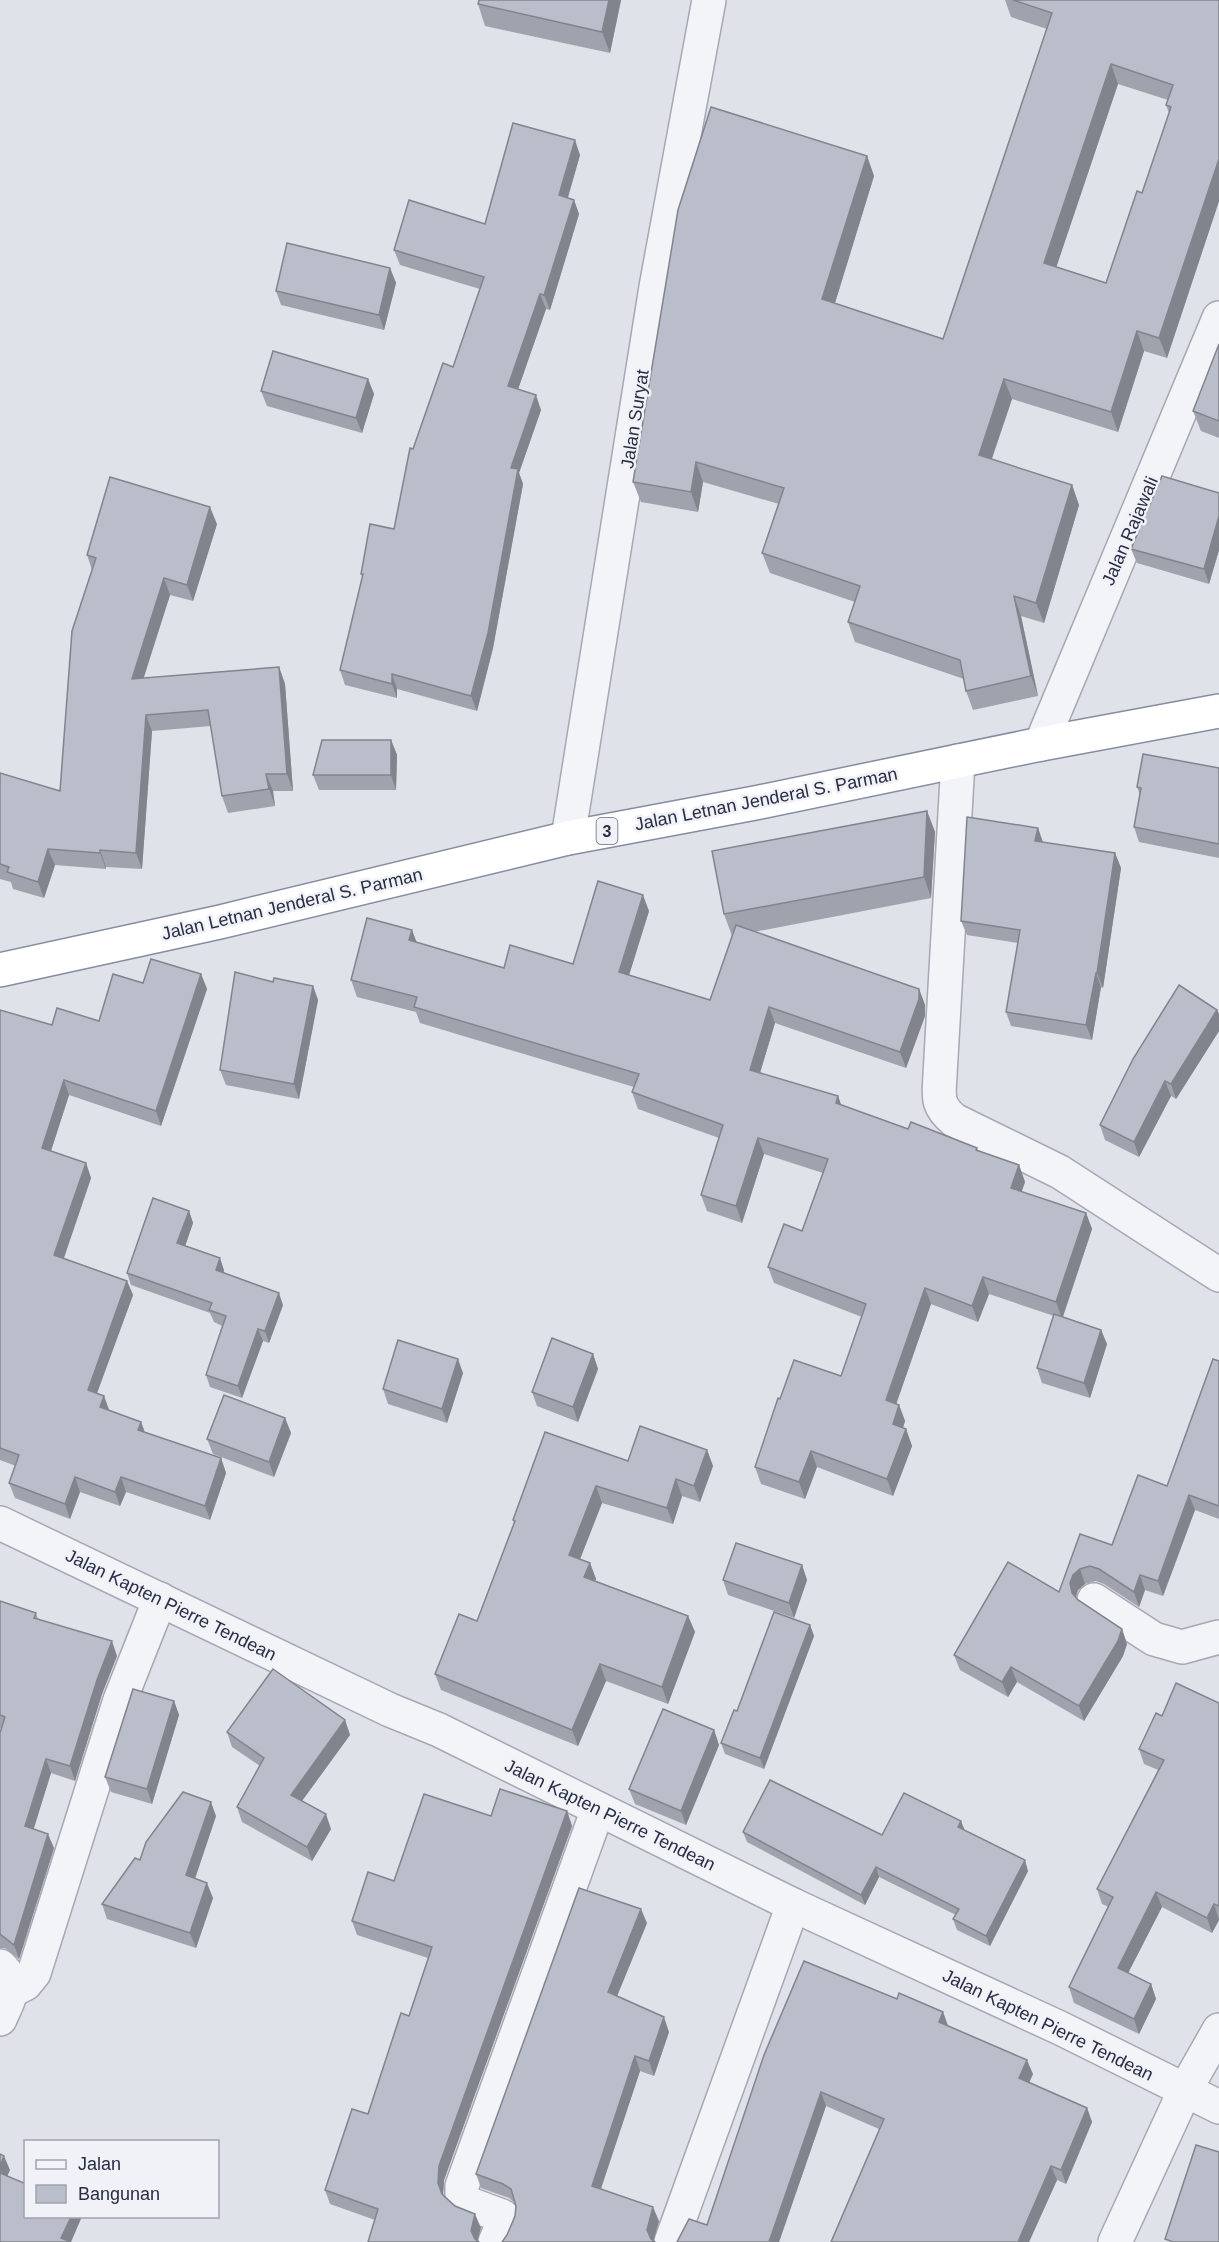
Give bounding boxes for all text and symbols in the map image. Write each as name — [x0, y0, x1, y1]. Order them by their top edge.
street label: Jalan Suryat — [617, 368, 653, 470]
street label: Jalan Rajawali — [1098, 474, 1162, 588]
street label: Jalan Letnan Jenderal S. Parman — [633, 764, 899, 834]
road number: 3 — [596, 818, 618, 844]
street label: Jalan Letnan Jenderal S. Parman — [160, 864, 424, 944]
street label: Jalan Kapten Pierre Tendean — [62, 1545, 280, 1665]
street label: Jalan Kapten Pierre Tendean — [501, 1755, 719, 1875]
street label: Jalan Kapten Pierre Tendean — [939, 1965, 1157, 2085]
legend — [24, 2140, 219, 2218]
text: Jalan — [78, 2154, 121, 2174]
text: Bangunan — [78, 2184, 160, 2204]

